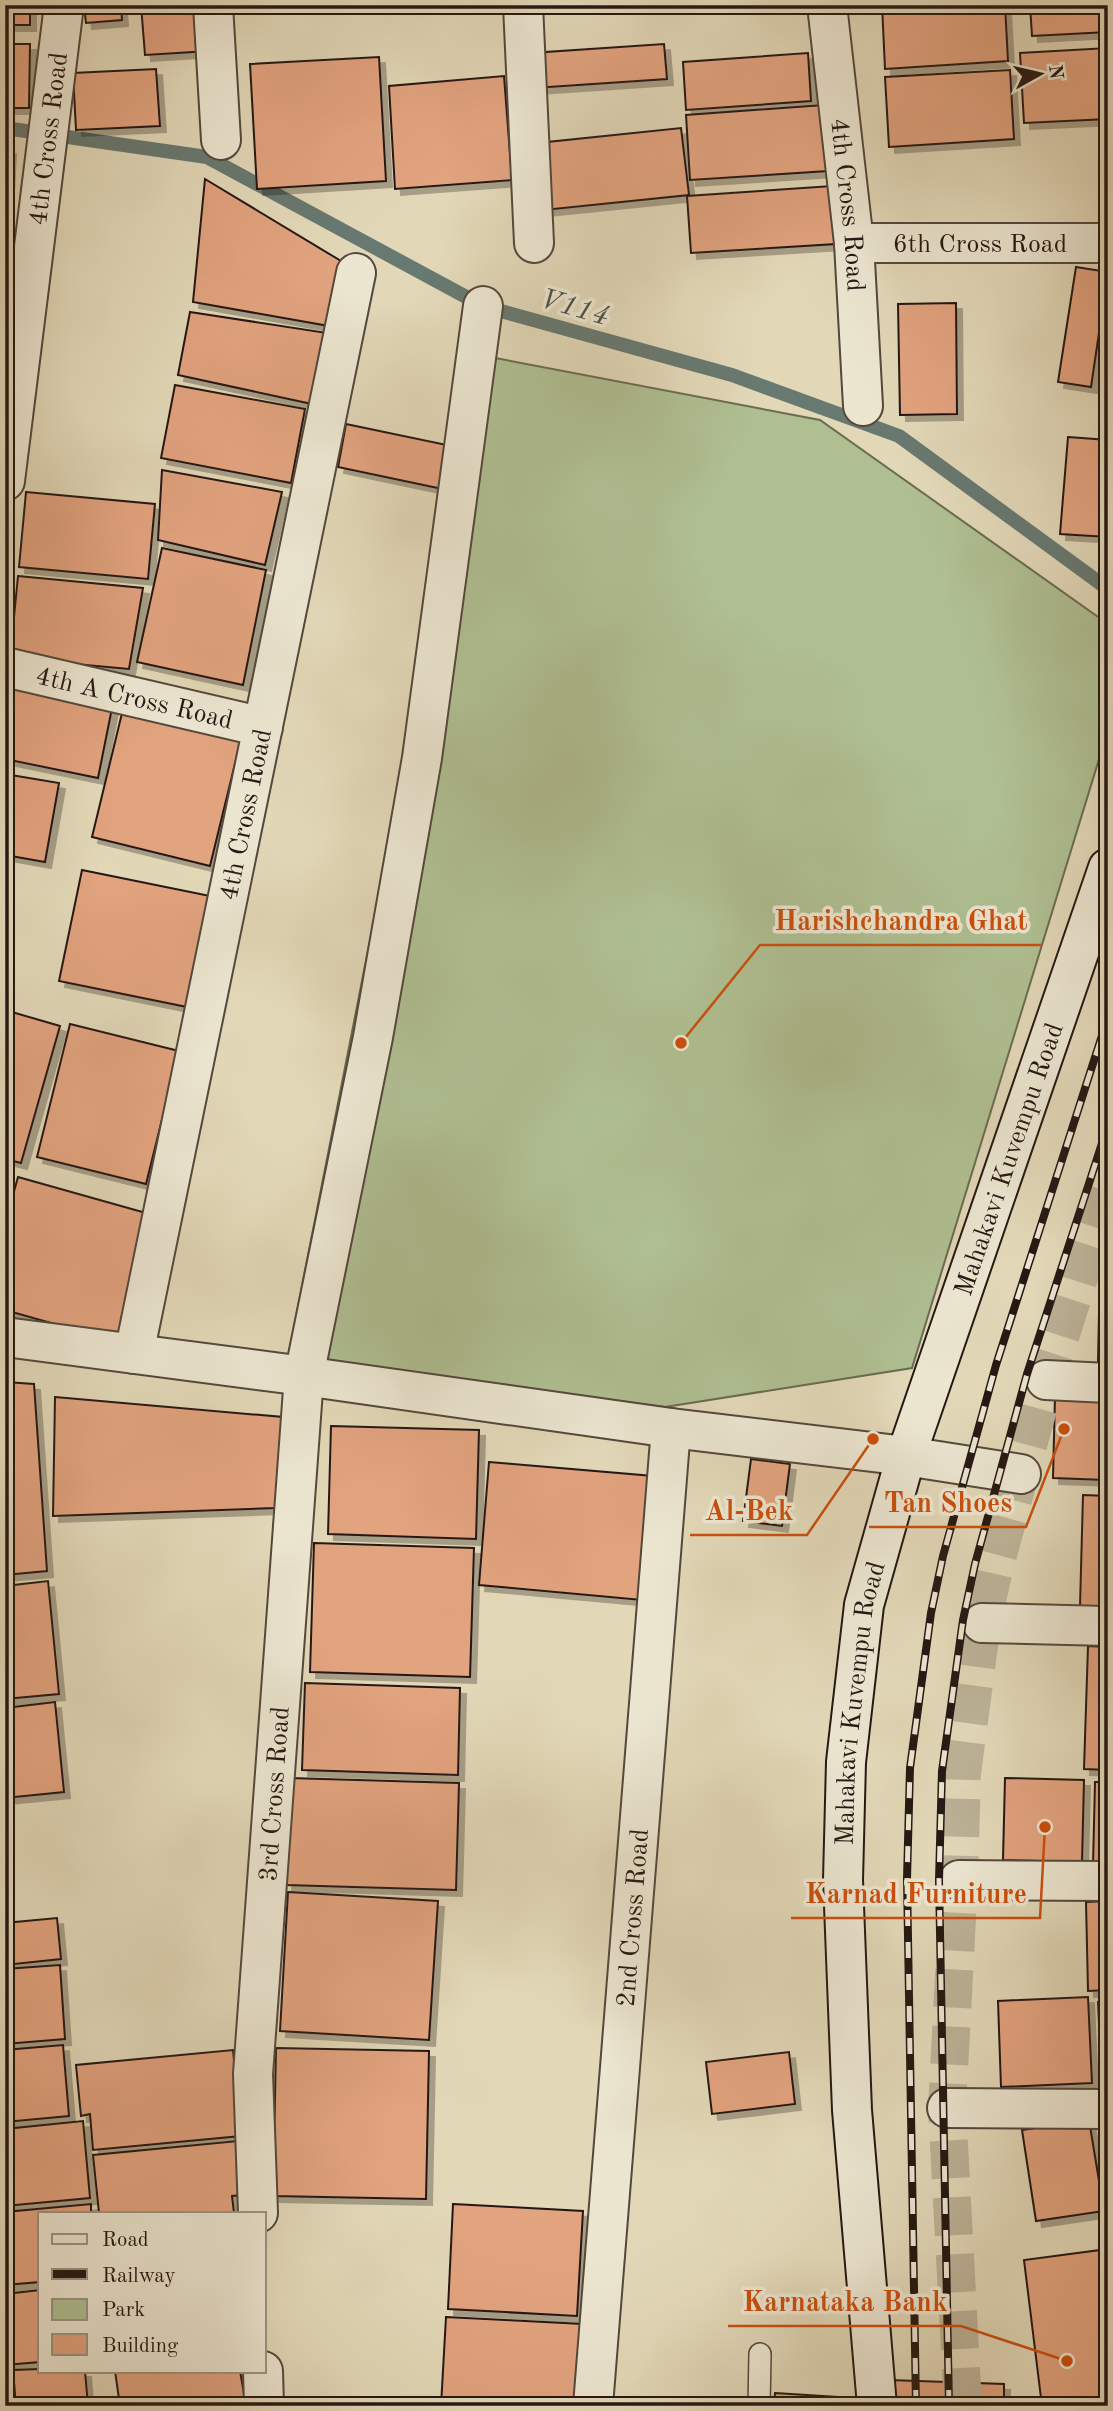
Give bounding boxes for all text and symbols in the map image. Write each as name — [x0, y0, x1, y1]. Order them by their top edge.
north arrow — [1004, 38, 1074, 108]
street label: 4th Cross Road — [26, 51, 73, 227]
text: N — [1044, 63, 1065, 81]
street label: 4th Cross Road — [825, 117, 868, 292]
street label: 6th Cross Road — [893, 232, 1067, 258]
water label: V114 — [537, 286, 612, 332]
street label: 4th A Cross Road — [33, 664, 235, 735]
street label: 4th Cross Road — [217, 727, 277, 903]
callout: Harishchandra Ghat — [760, 896, 1042, 945]
text: Harishchandra Ghat — [774, 909, 1028, 937]
street label: Mahakavi Kuvempu Road — [951, 1020, 1069, 1300]
callout: Tan Shoes — [869, 1478, 1026, 1527]
callout: Al-Bek — [690, 1486, 807, 1535]
text: Tan Shoes — [884, 1491, 1012, 1519]
text: Al-Bek — [705, 1499, 794, 1527]
street label: Mahakavi Kuvempu Road — [833, 1559, 891, 1846]
street label: 3rd Cross Road — [256, 1706, 295, 1882]
street label: 2nd Cross Road — [614, 1828, 654, 2008]
callout: Karnad Furniture — [791, 1869, 1040, 1918]
text: Karnad Furniture — [805, 1882, 1027, 1910]
legend — [38, 2212, 266, 2372]
text: Road — [102, 2230, 149, 2251]
text: Railway — [102, 2266, 176, 2287]
callout: Karnataka Bank — [728, 2277, 961, 2326]
text: Karnataka Bank — [742, 2290, 948, 2318]
text: Park — [102, 2300, 145, 2321]
text: Building — [102, 2336, 179, 2357]

